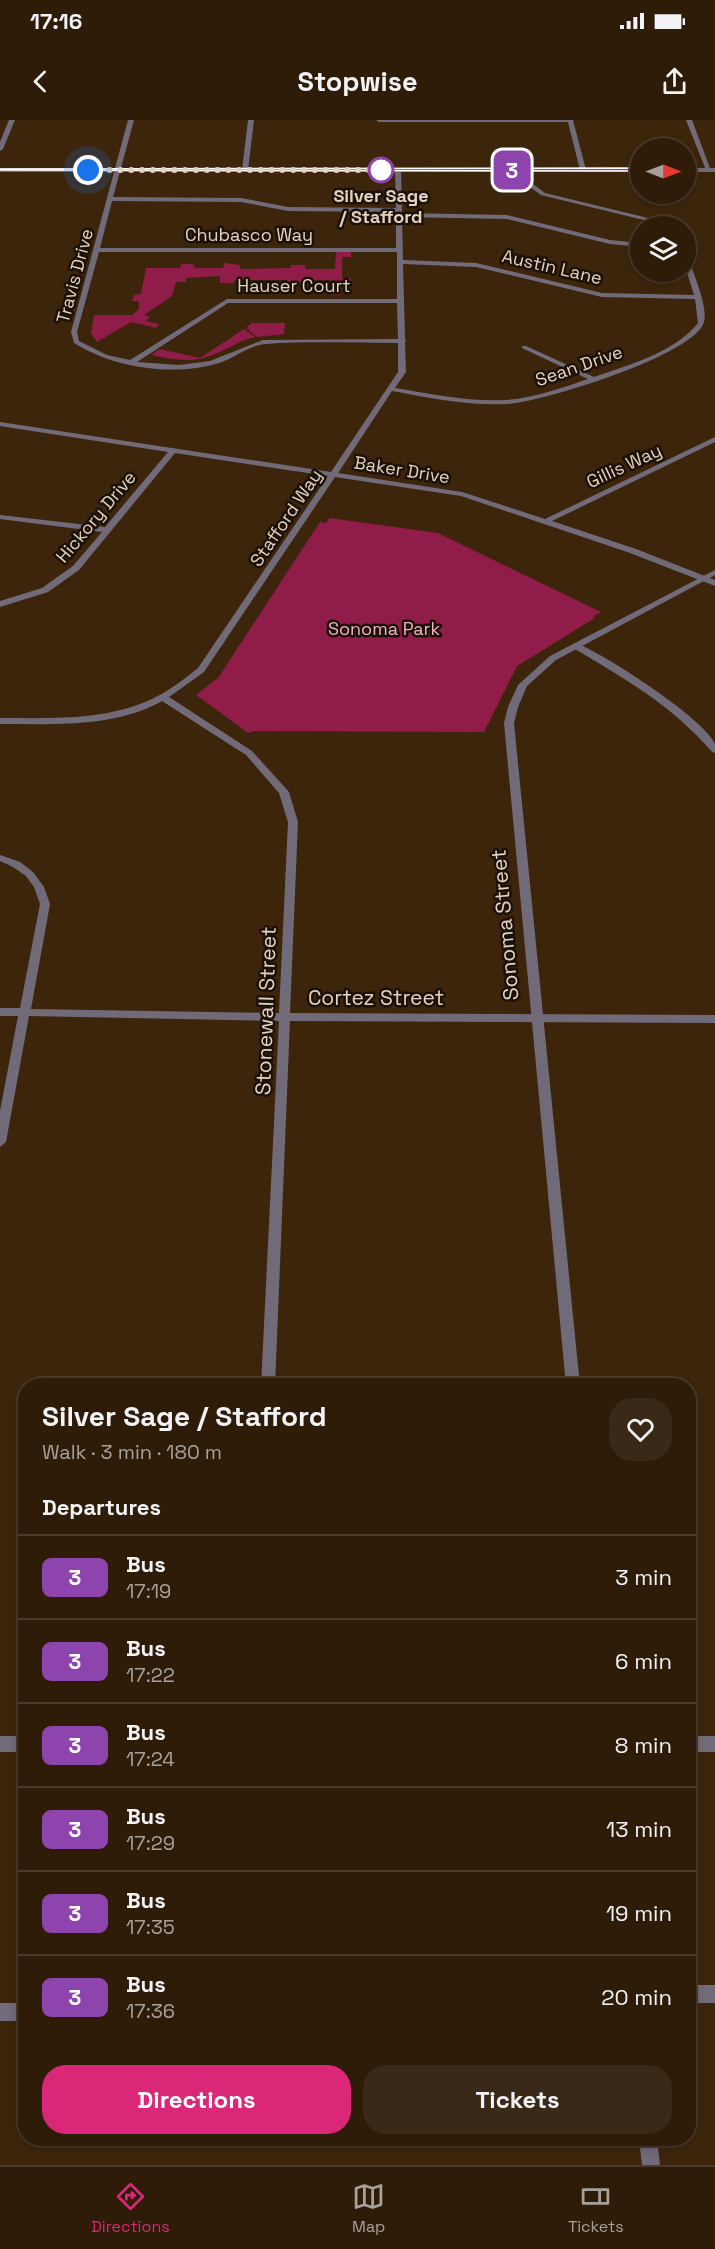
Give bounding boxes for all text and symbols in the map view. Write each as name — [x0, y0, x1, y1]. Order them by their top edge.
text: 17:16 — [30, 7, 82, 35]
text: Stopwise — [298, 64, 417, 99]
icon: back — [24, 65, 57, 98]
icon: share — [658, 65, 691, 98]
north arrow — [630, 138, 696, 204]
map controls — [630, 138, 696, 282]
line badge: 3 — [492, 151, 532, 190]
your location — [73, 155, 103, 185]
marker: Silver Sage / Stafford — [368, 157, 394, 183]
text: 3 — [506, 157, 518, 184]
place label: Silver Sage / Stafford — [333, 184, 429, 228]
button: layers — [630, 216, 696, 282]
street label: Chubasco Way — [185, 223, 313, 246]
street label: Travis Drive — [51, 226, 98, 326]
street label: Austin Lane — [500, 244, 604, 289]
street label: Hauser Court — [237, 274, 351, 297]
street label: Sean Drive — [532, 340, 626, 391]
street label: Gillis Way — [583, 438, 665, 493]
street label: Baker Drive — [353, 451, 452, 488]
street label: Stafford Way — [245, 465, 327, 571]
street label: Hickory Drive — [51, 466, 141, 567]
park label: Sonoma Park — [328, 617, 440, 640]
street label: Sonoma Street — [484, 848, 525, 1002]
street label: Stonewall Street — [249, 926, 282, 1096]
street label: Cortez Street — [308, 984, 444, 1011]
text: Silver Sage / Stafford — [42, 1398, 327, 1434]
button: heart — [609, 1398, 672, 1461]
text: Walk · 3 min · 180 m — [42, 1439, 222, 1465]
text: Departures — [42, 1493, 161, 1521]
text: Bus — [126, 1550, 166, 1578]
text: 3 min — [615, 1563, 672, 1591]
text: 3 — [69, 1564, 81, 1591]
text: 17:19 — [126, 1578, 171, 1604]
text: Bus — [126, 1634, 166, 1662]
text: 6 min — [615, 1647, 672, 1675]
text: 3 — [69, 1648, 81, 1675]
text: 17:22 — [126, 1662, 175, 1688]
text: Bus — [126, 1718, 166, 1746]
text: 8 min — [615, 1731, 672, 1759]
text: 3 — [69, 1732, 81, 1759]
text: 17:24 — [126, 1746, 175, 1772]
text: Bus — [126, 1802, 166, 1830]
text: 13 min — [606, 1815, 672, 1843]
text: 3 — [69, 1816, 81, 1843]
text: 17:29 — [126, 1830, 175, 1856]
text: Bus — [126, 1886, 166, 1914]
text: 19 min — [606, 1899, 672, 1927]
text: 3 — [69, 1900, 81, 1927]
text: 17:35 — [126, 1914, 175, 1940]
text: Bus — [126, 1970, 166, 1998]
text: 20 min — [601, 1983, 672, 2011]
text: 3 — [69, 1984, 81, 2011]
text: 17:36 — [126, 1998, 175, 2024]
button: Directions — [42, 2065, 351, 2134]
button: Tickets — [363, 2065, 672, 2134]
tab: Directions — [91, 2180, 170, 2237]
tab: Map — [352, 2180, 385, 2237]
tab: Tickets — [568, 2180, 624, 2237]

